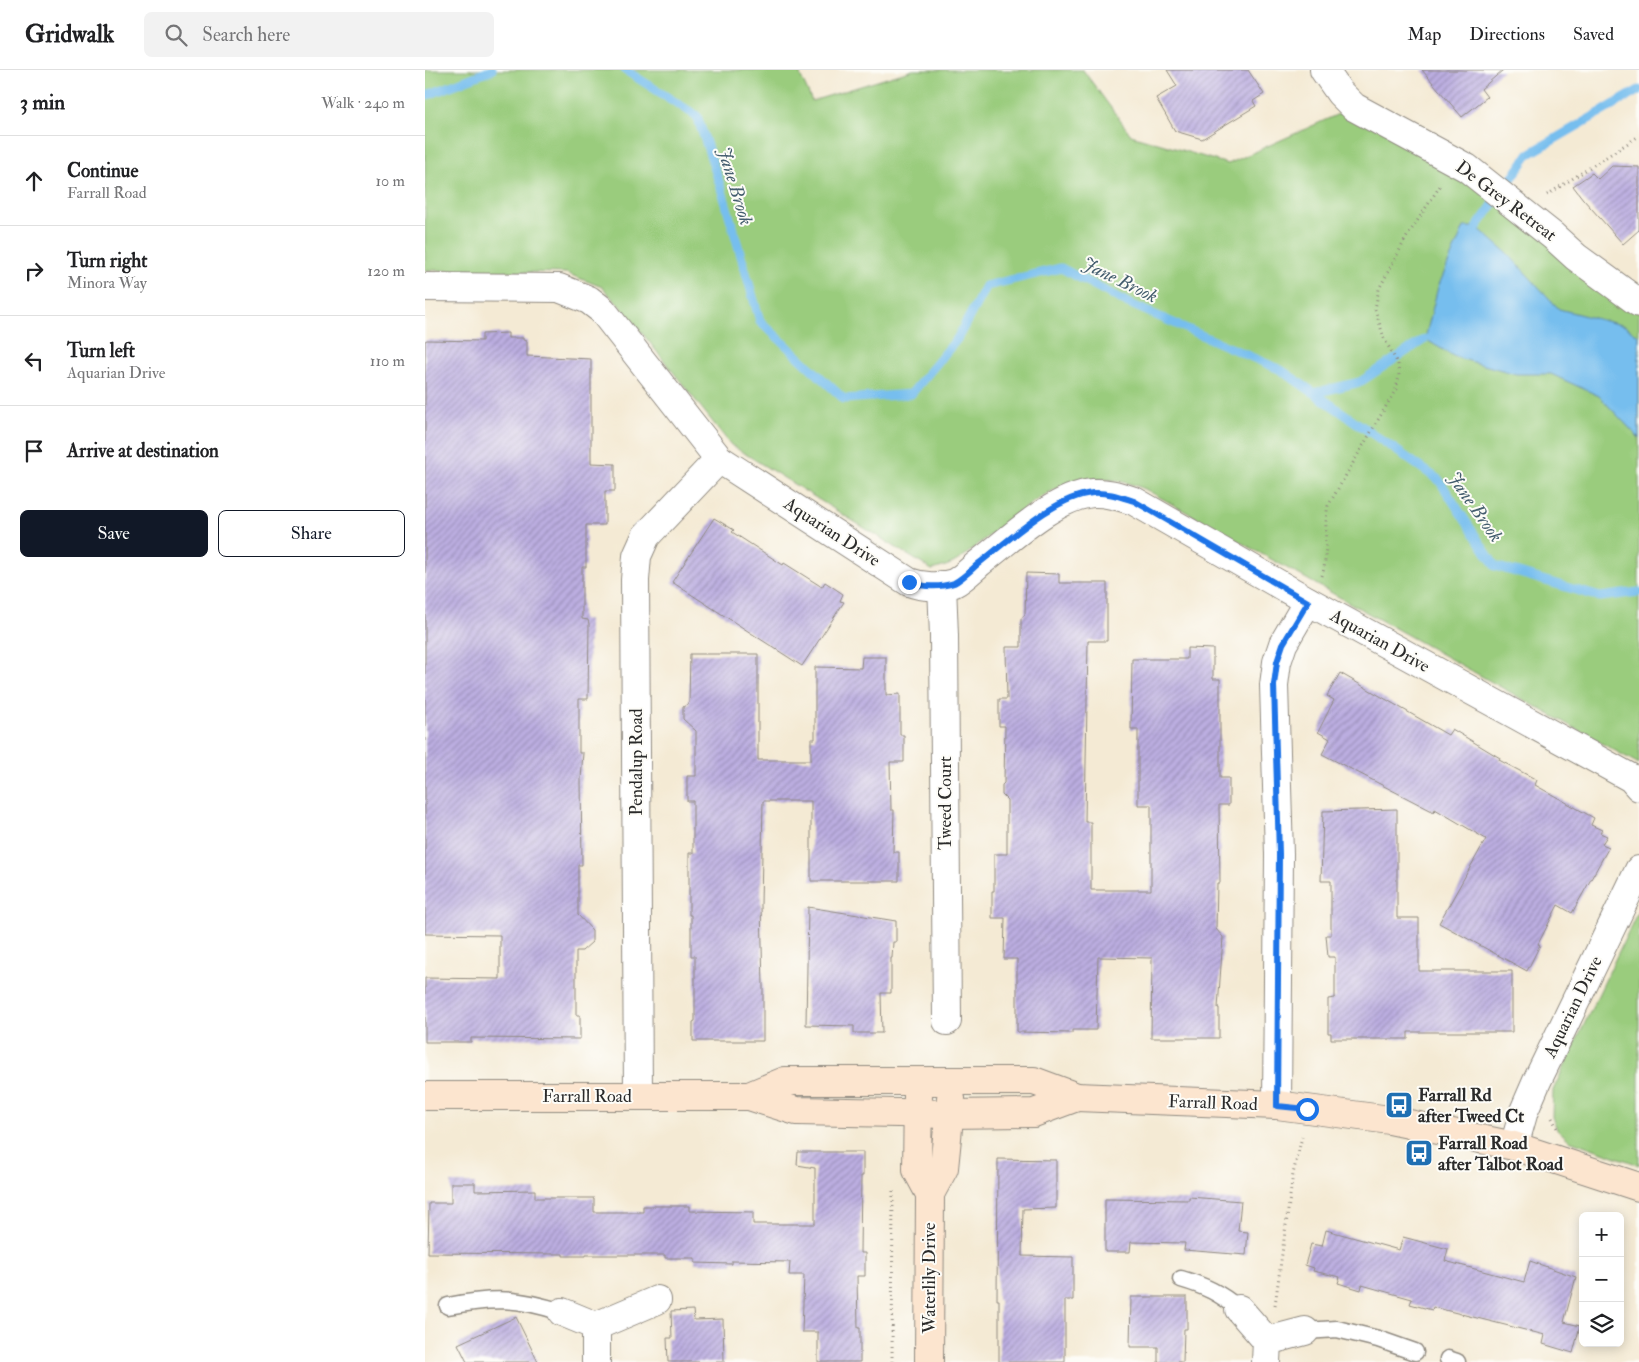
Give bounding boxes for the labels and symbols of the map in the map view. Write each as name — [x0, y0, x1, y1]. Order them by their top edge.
water label: Jane Brook — [712, 144, 758, 228]
street label: De Grey Retreat — [1451, 156, 1561, 247]
water label: Jane Brook — [1078, 252, 1162, 309]
water label: Jane Brook — [1442, 467, 1508, 547]
street label: Aquarian Drive — [779, 492, 885, 572]
route end — [898, 571, 921, 594]
street label: Aquarian Drive — [1325, 604, 1434, 678]
street label: Pendalup Road — [625, 708, 648, 816]
street label: Tweed Court — [934, 756, 957, 850]
street label: Aquarian Drive — [1538, 952, 1608, 1063]
place label: Farrall Rd after Tweed Ct — [1418, 1084, 1524, 1128]
street label: Farrall Road — [542, 1085, 632, 1108]
street label: Farrall Road — [1168, 1090, 1258, 1116]
bus stop icon: Farrall Rd after Tweed Ct — [1384, 1090, 1414, 1120]
route start — [1296, 1098, 1319, 1121]
place label: Farrall Road after Talbot Road — [1438, 1132, 1563, 1176]
bus stop icon: Farrall Road after Talbot Road — [1404, 1138, 1434, 1168]
street label: Waterlily Drive — [918, 1222, 941, 1335]

